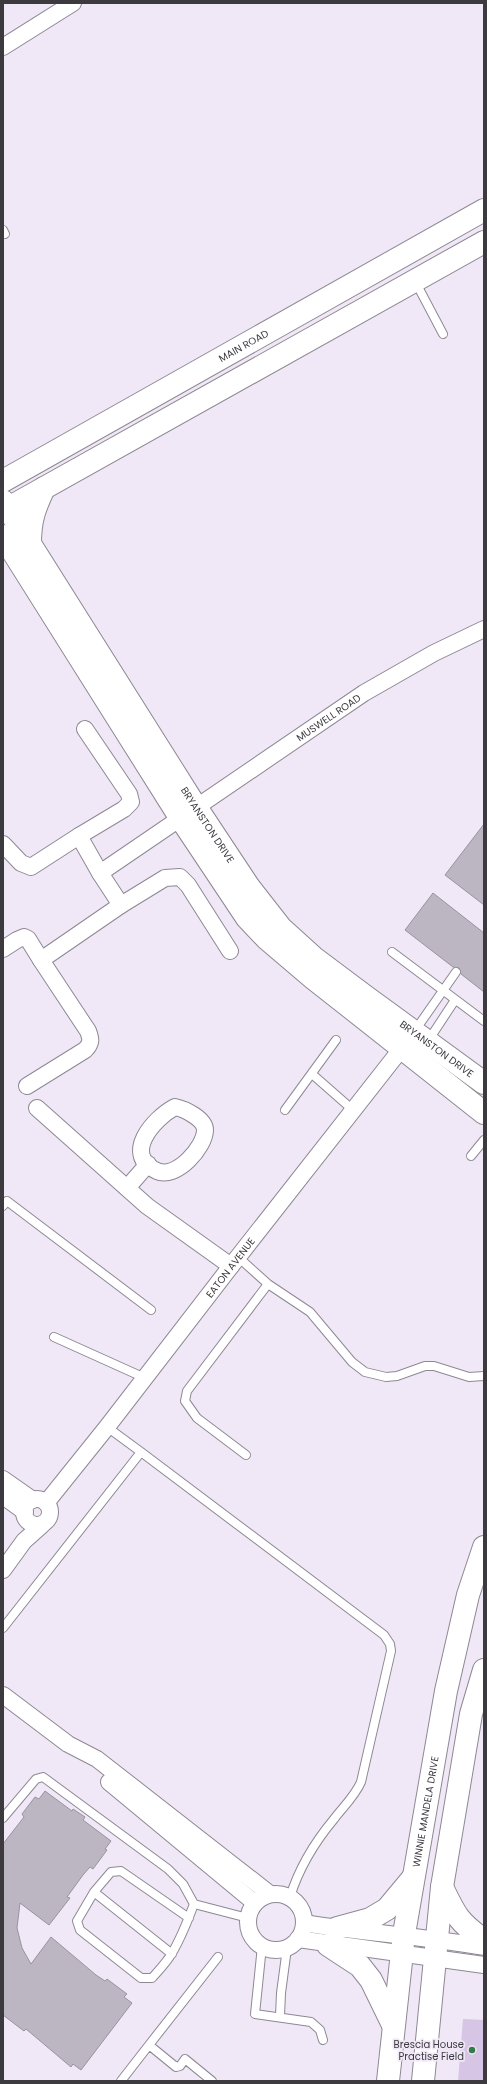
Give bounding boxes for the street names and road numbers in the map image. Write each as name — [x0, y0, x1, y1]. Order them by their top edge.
street label: MAIN ROAD — [216, 326, 271, 366]
street label: MUSWELL ROAD — [293, 690, 364, 745]
street label: BRYANSTON DRIVE — [177, 784, 238, 866]
street label: BRYANSTON DRIVE — [397, 1017, 477, 1081]
street label: EATON AVENUE — [202, 1234, 259, 1301]
street label: WINNIE MANDELA DRIVE — [409, 1755, 443, 1868]

